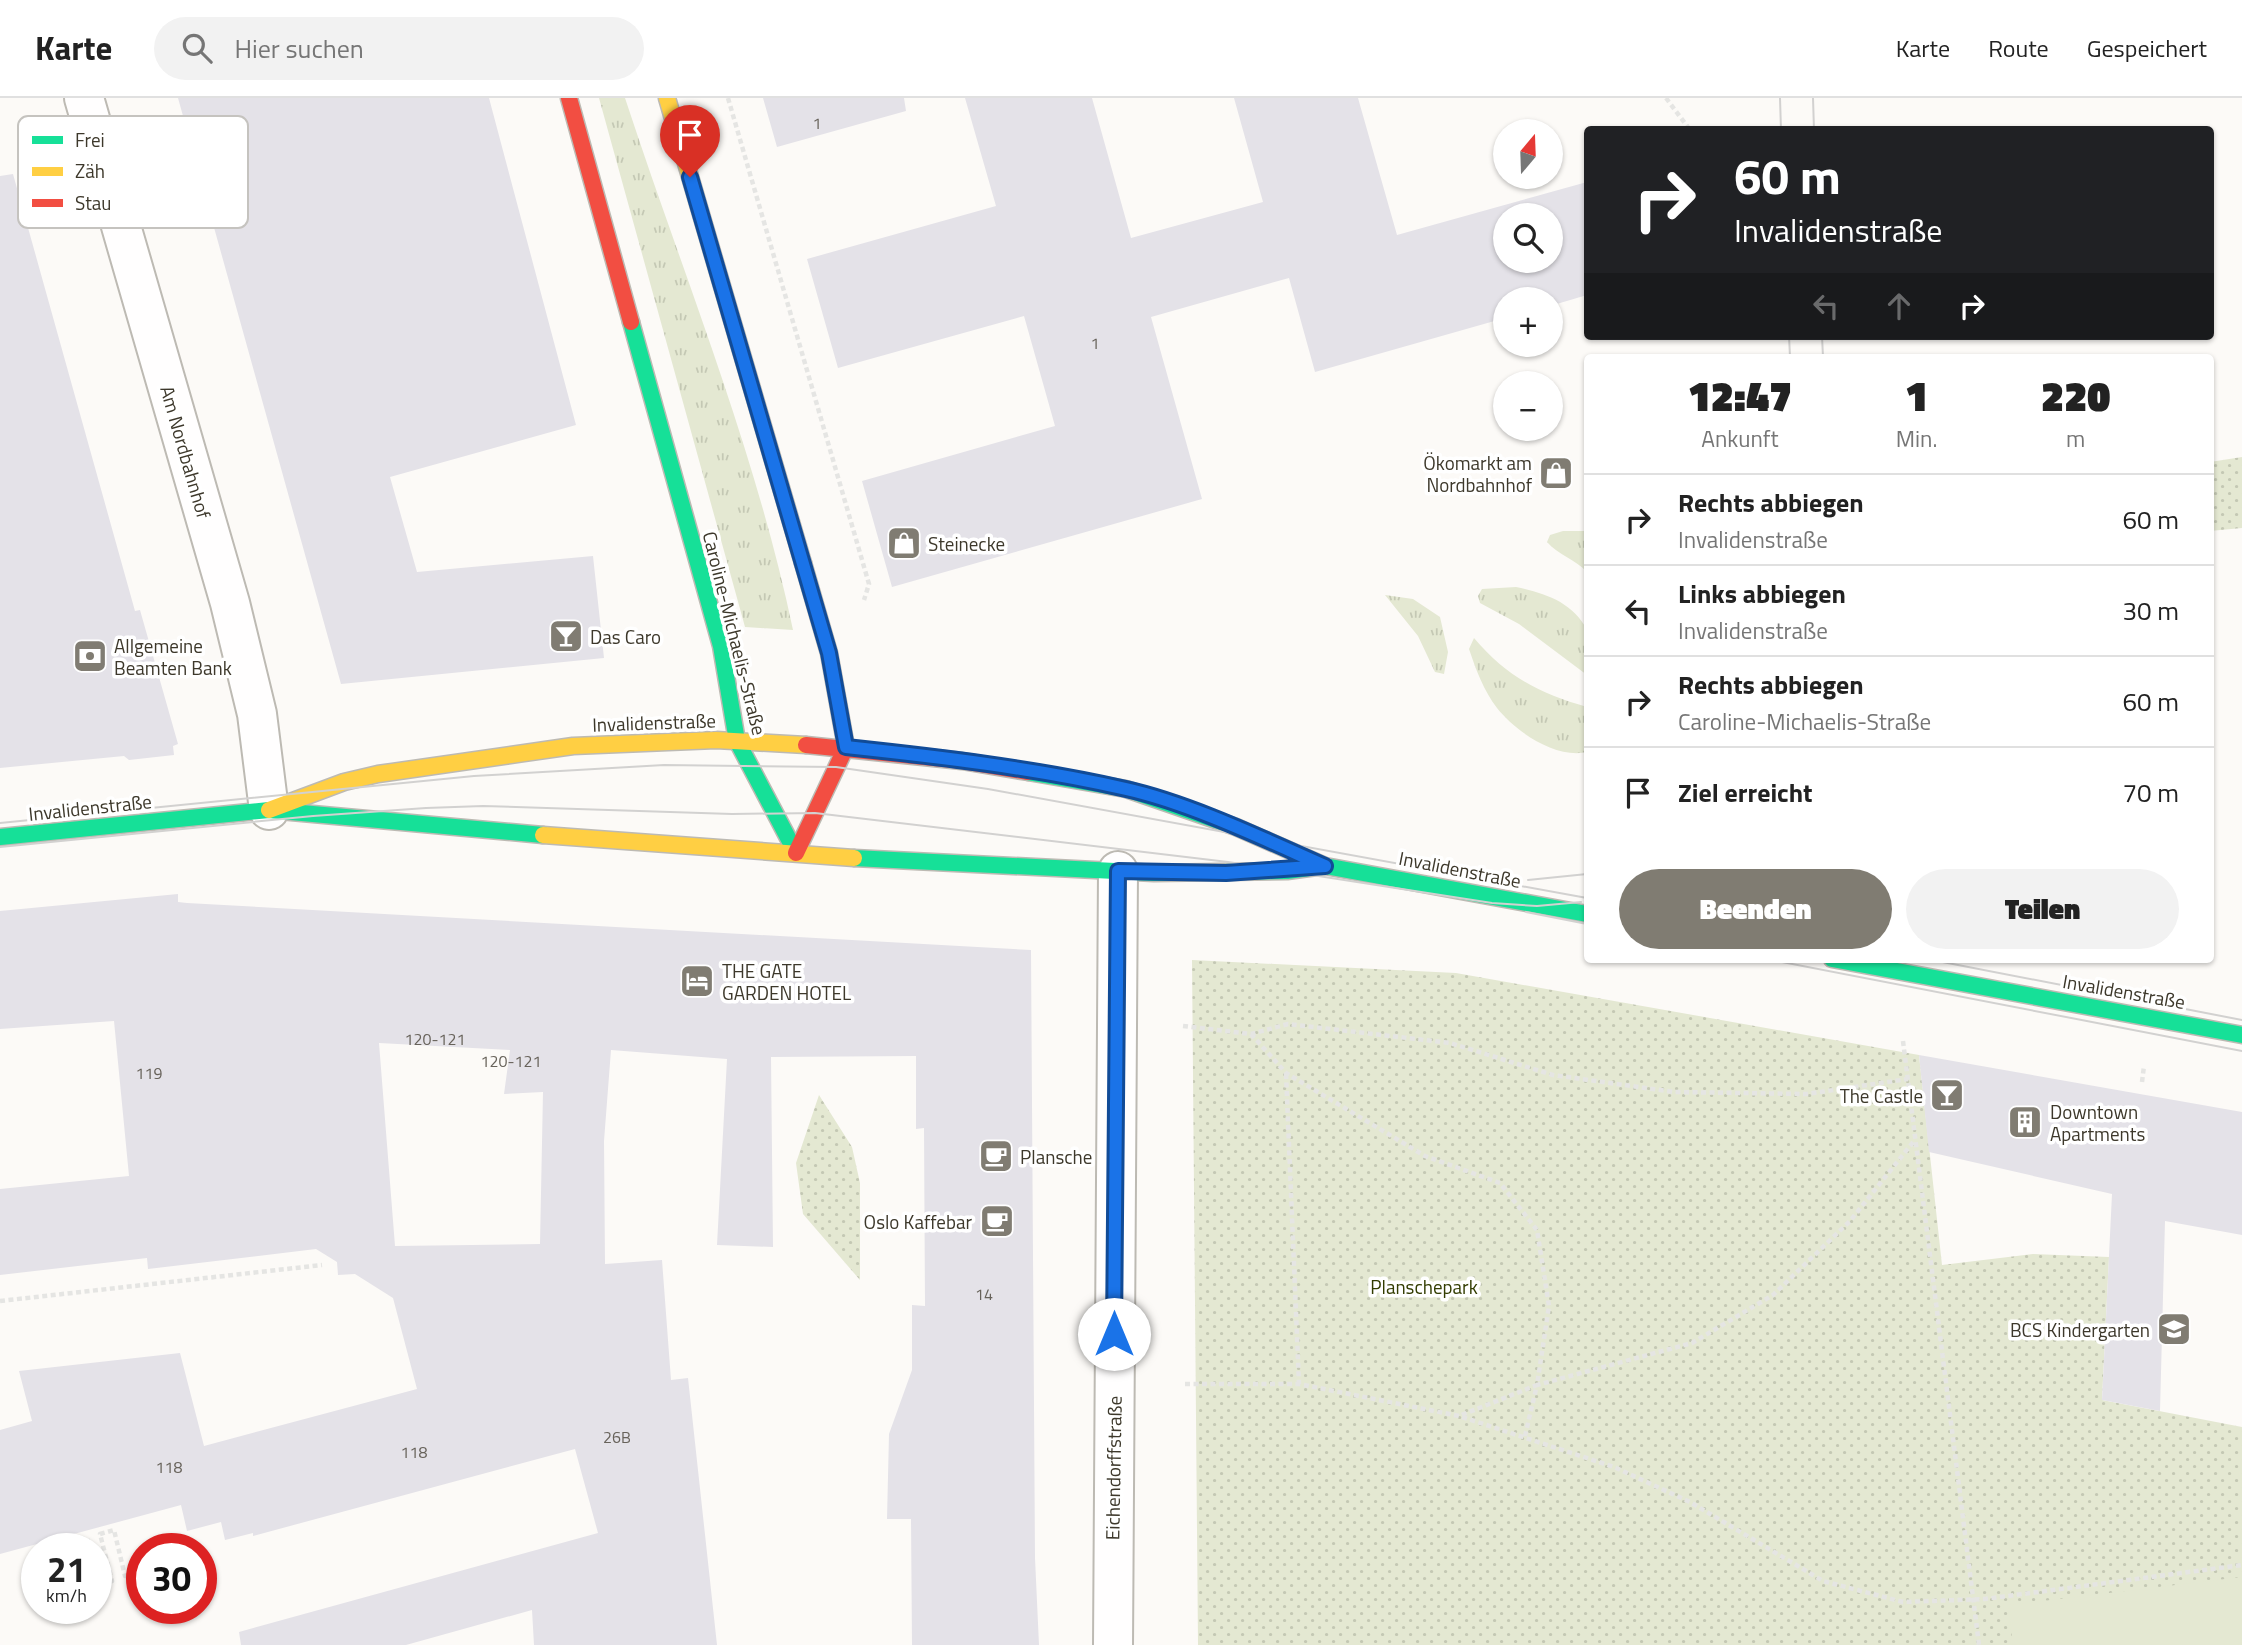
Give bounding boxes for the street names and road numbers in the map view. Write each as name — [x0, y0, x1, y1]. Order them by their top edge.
street label: Am Nordbahnhof — [153, 382, 219, 523]
street label: Caroline-Michaelis-Straße — [696, 528, 774, 738]
street label: Invalidenstraße — [592, 705, 716, 739]
street label: Invalidenstraße — [27, 786, 153, 828]
street label: Invalidenstraße — [1396, 843, 1524, 895]
street label: Invalidenstraße — [2061, 966, 2187, 1016]
street label: Eichendorffstraße — [1097, 1396, 1129, 1540]

